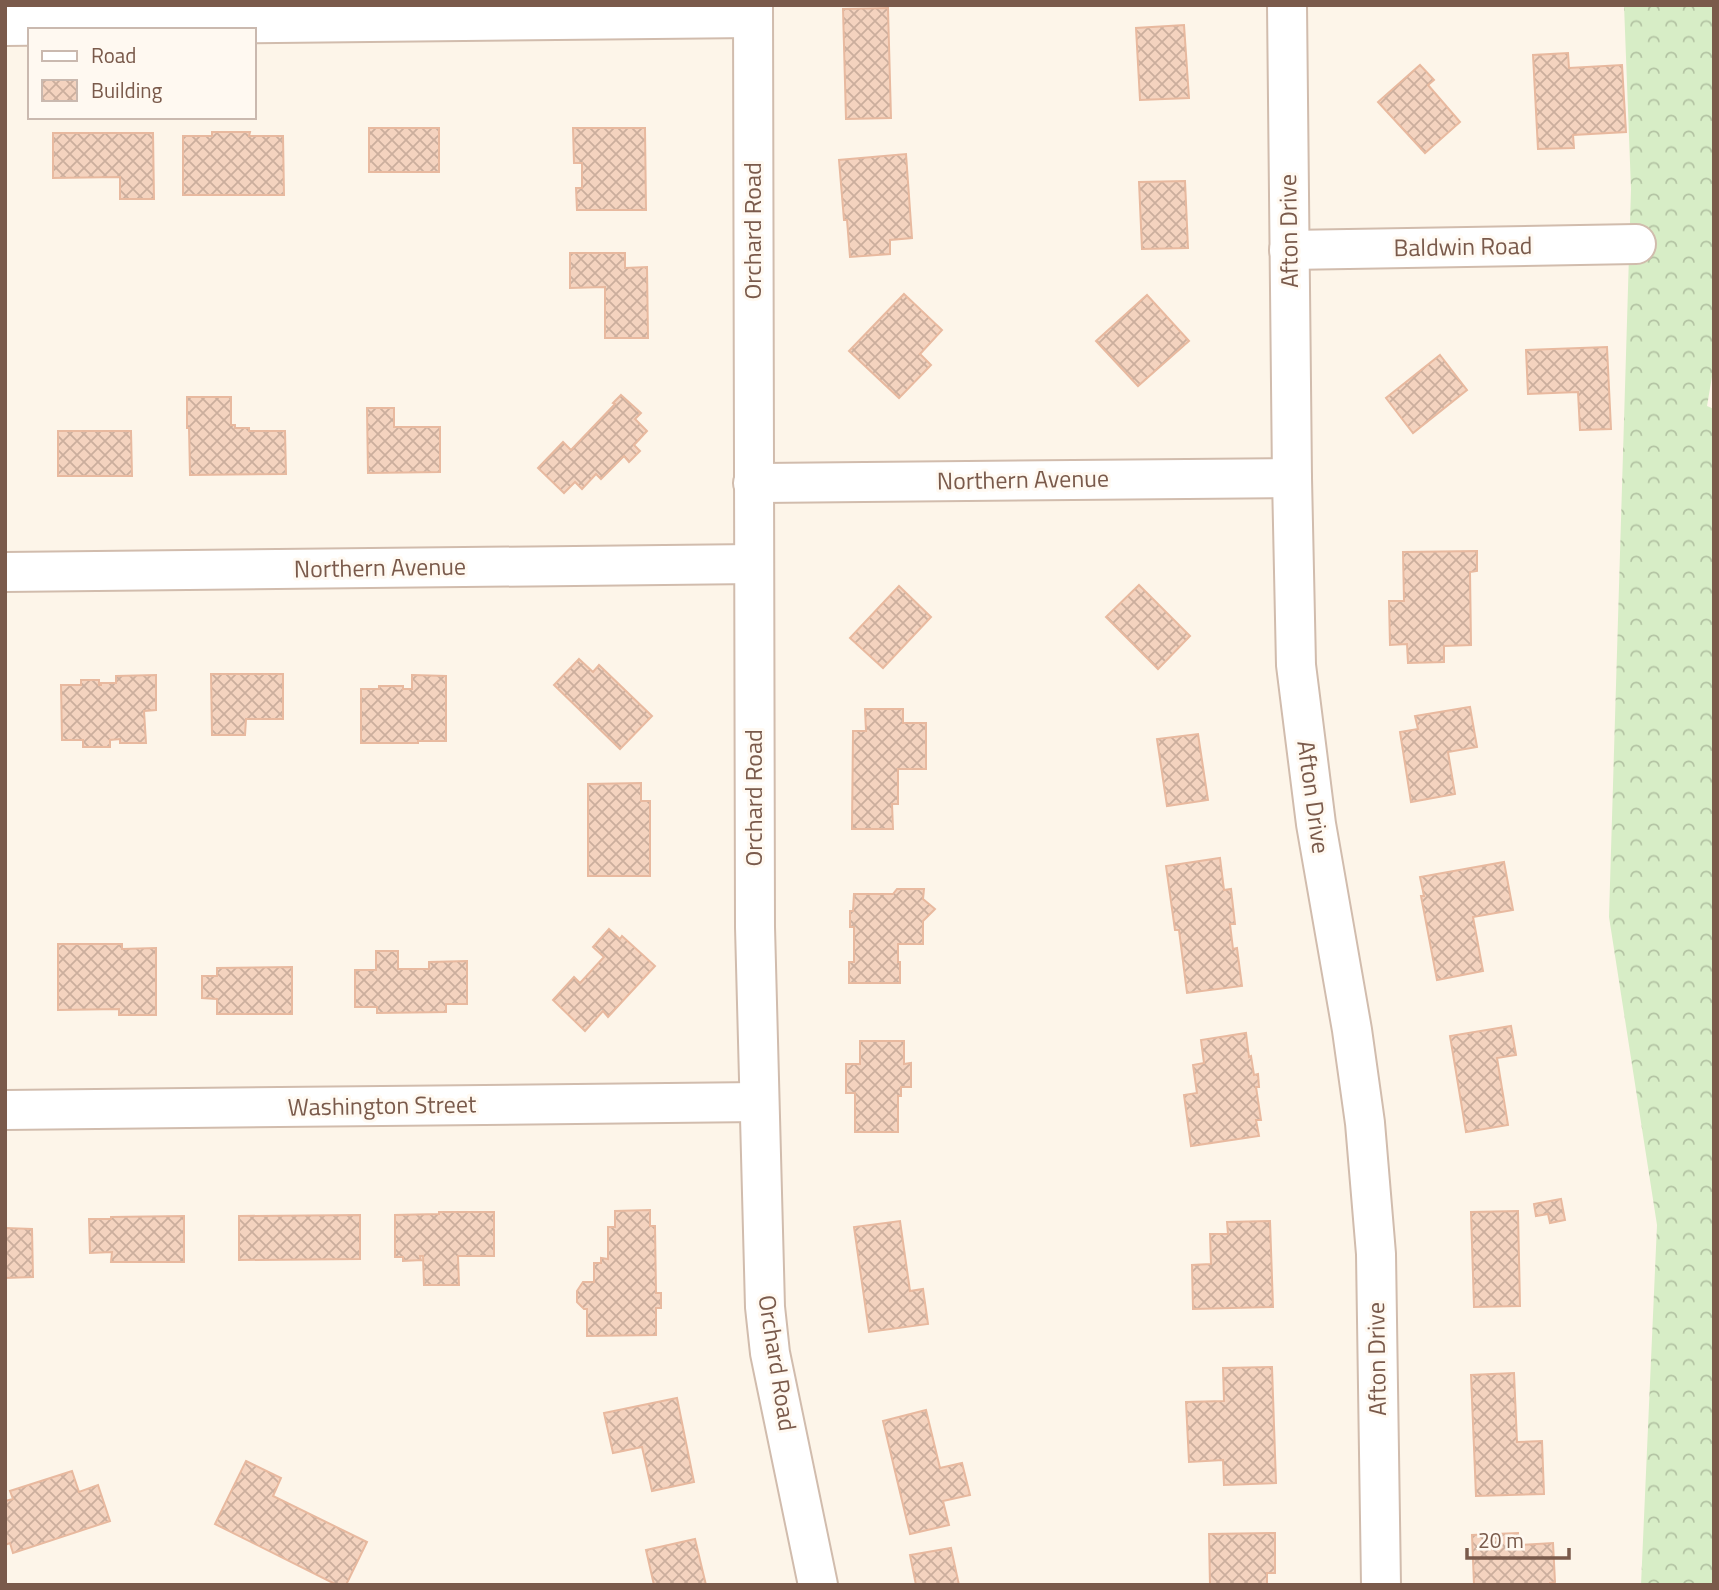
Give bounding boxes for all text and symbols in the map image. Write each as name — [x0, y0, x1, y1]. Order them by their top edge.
legend — [28, 28, 256, 119]
text: Road — [91, 39, 136, 71]
text: Building — [91, 74, 163, 106]
street label: Orchard Road — [734, 162, 770, 300]
street label: Afton Drive — [1269, 174, 1307, 288]
street label: Baldwin Road — [1393, 227, 1533, 265]
street label: Northern Avenue — [937, 460, 1109, 498]
street label: Northern Avenue — [294, 548, 466, 586]
street label: Orchard Road — [735, 729, 771, 867]
street label: Afton Drive — [1288, 738, 1340, 856]
street label: Washington Street — [287, 1085, 477, 1125]
street label: Orchard Road — [749, 1292, 806, 1433]
street label: Afton Drive — [1357, 1302, 1395, 1416]
scale bar — [1467, 1516, 1568, 1560]
text: 20 m — [1478, 1524, 1524, 1556]

